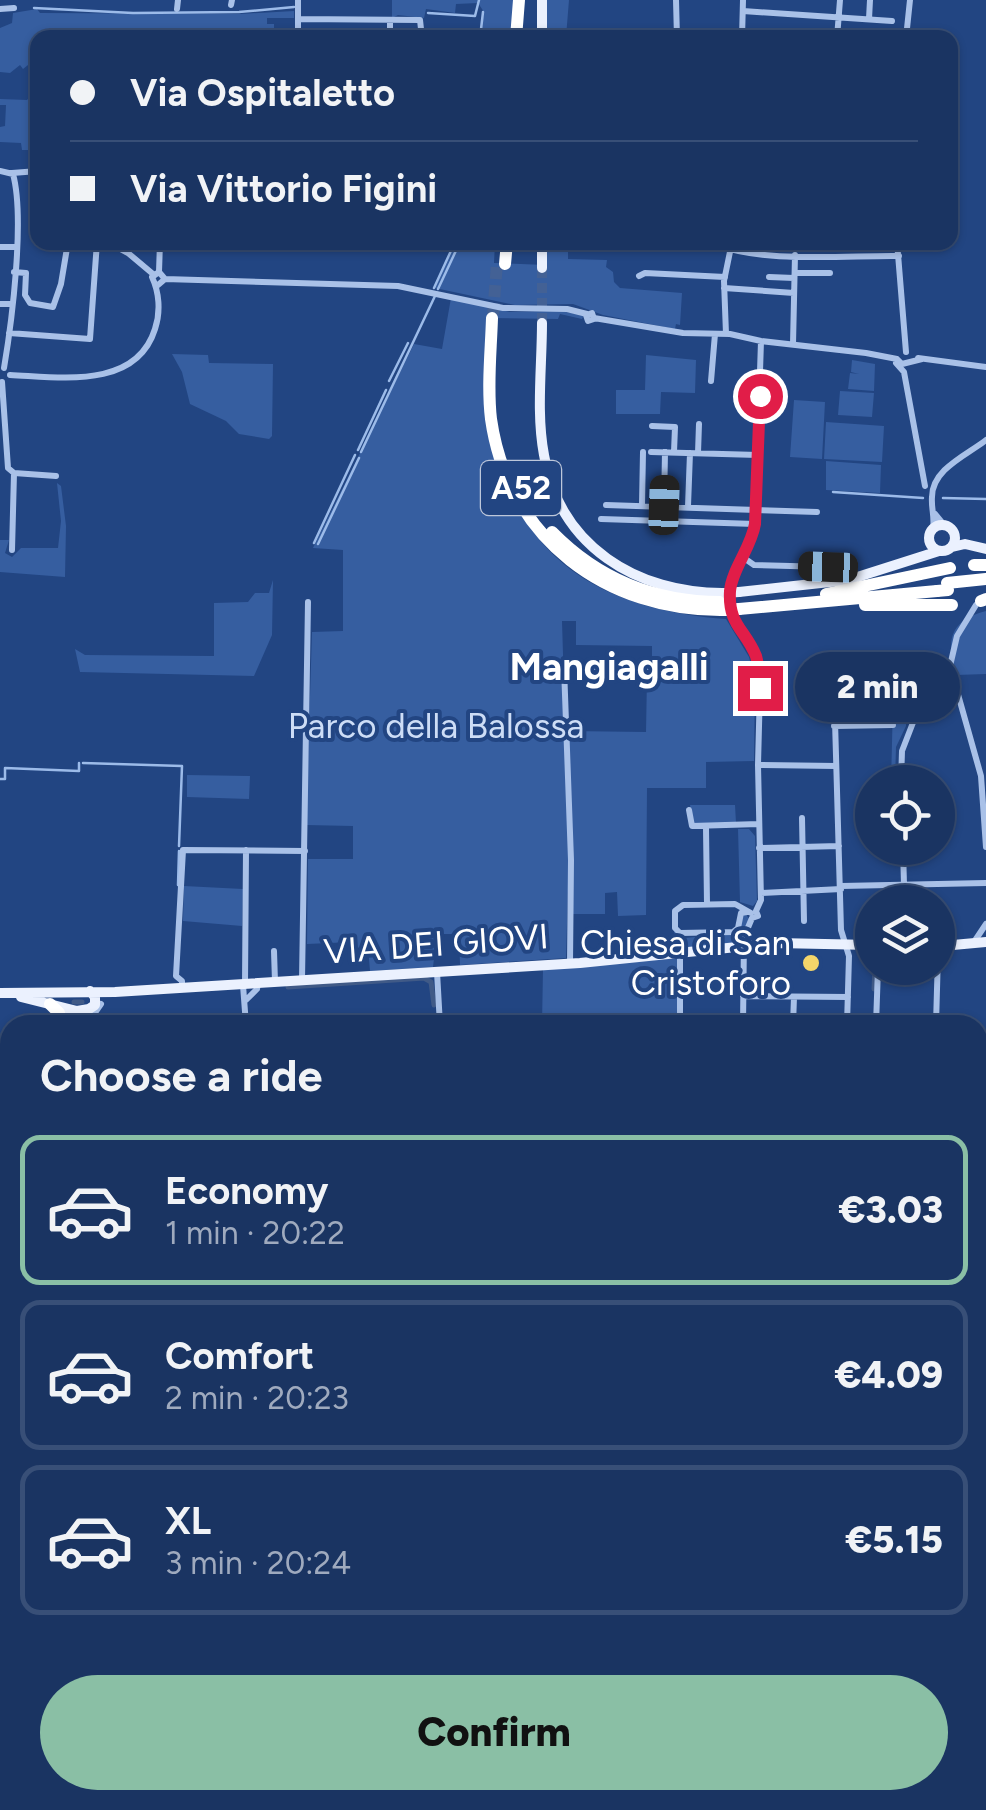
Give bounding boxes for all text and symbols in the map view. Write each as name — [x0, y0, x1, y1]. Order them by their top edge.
text: Via Ospitaletto — [130, 70, 395, 116]
text: Via Vittorio Figini — [130, 166, 437, 212]
route start — [738, 374, 783, 419]
road number: A52 — [481, 461, 561, 515]
car — [648, 474, 680, 536]
car — [797, 551, 859, 583]
district label: Mangiagalli — [509, 644, 709, 690]
callout: 2 min — [795, 653, 960, 723]
route end — [738, 666, 783, 711]
text: 2 min — [837, 668, 918, 706]
park label: Parco della Balossa — [288, 705, 584, 747]
map controls — [855, 765, 955, 985]
button: locate — [855, 765, 955, 865]
button: layers — [855, 885, 955, 985]
street label: VIA DEI GIOVI — [322, 915, 550, 973]
place label: Chiesa di San Cristoforo — [580, 922, 791, 1004]
marker: Chiesa di San Cristoforo — [800, 952, 822, 974]
text: Choose a ride — [40, 1048, 322, 1102]
icon: car — [45, 1165, 135, 1255]
text: Economy — [165, 1168, 328, 1214]
text: €3.03 — [838, 1187, 943, 1233]
text: 1 min · 20:22 — [165, 1214, 345, 1252]
icon: car — [45, 1330, 135, 1420]
text: Comfort — [165, 1333, 314, 1379]
text: €4.09 — [835, 1352, 943, 1398]
text: 2 min · 20:23 — [165, 1379, 349, 1417]
icon: car — [45, 1495, 135, 1585]
text: XL — [165, 1498, 211, 1544]
text: €5.15 — [845, 1517, 943, 1563]
text: 3 min · 20:24 — [165, 1544, 351, 1582]
button: Confirm — [40, 1675, 948, 1790]

